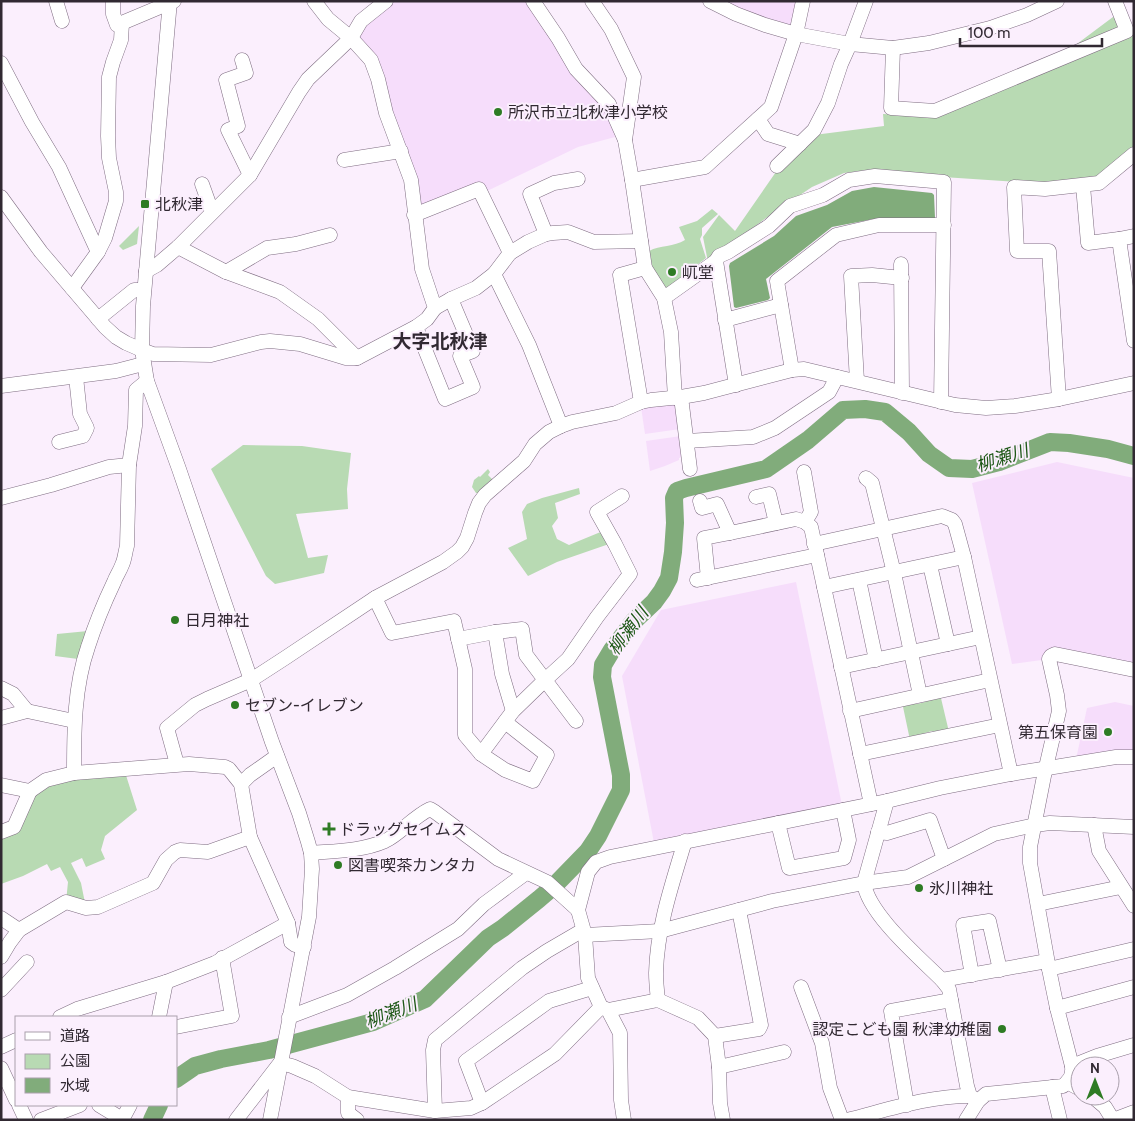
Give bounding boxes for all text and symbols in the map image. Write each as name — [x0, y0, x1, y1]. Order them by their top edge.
scale bar — [960, 15, 1102, 47]
text: 100 m — [968, 24, 1010, 42]
place label: 所沢市立北秋津小学校 — [508, 103, 668, 122]
marker: 所沢市立北秋津小学校 — [492, 106, 504, 118]
place label: 北秋津 — [155, 195, 203, 214]
marker: 北秋津 — [139, 198, 151, 210]
place label: 屼堂 — [682, 263, 714, 282]
marker: 屼堂 — [666, 266, 678, 278]
district label: 大字北秋津 — [392, 330, 488, 353]
water label: 柳瀬川 — [973, 439, 1033, 477]
water label: 柳瀬川 — [603, 601, 654, 659]
place label: 日月神社 — [185, 611, 249, 630]
marker: 日月神社 — [169, 614, 181, 626]
place label: セブン-イレブン — [245, 696, 364, 715]
marker: セブン-イレブン — [229, 699, 241, 711]
place label: 第五保育園 — [1018, 723, 1098, 742]
marker: 第五保育園 — [1102, 726, 1114, 738]
place label: ドラッグセイムス — [339, 820, 467, 839]
marker: ドラッグセイムス — [323, 823, 335, 835]
place label: 図書喫茶カンタカ — [348, 856, 476, 875]
marker: 図書喫茶カンタカ — [332, 859, 344, 871]
place label: 氷川神社 — [929, 879, 993, 898]
marker: 氷川神社 — [913, 882, 925, 894]
water label: 柳瀬川 — [362, 992, 422, 1033]
legend — [15, 1016, 178, 1106]
place label: 認定こども園 秋津幼稚園 — [812, 1020, 992, 1039]
marker: 認定こども園 秋津幼稚園 — [996, 1023, 1008, 1035]
text: 道路 — [60, 1027, 90, 1045]
text: 公園 — [60, 1052, 90, 1070]
north arrow — [1070, 1056, 1120, 1106]
text: N — [1090, 1059, 1100, 1077]
text: 水域 — [60, 1077, 90, 1095]

